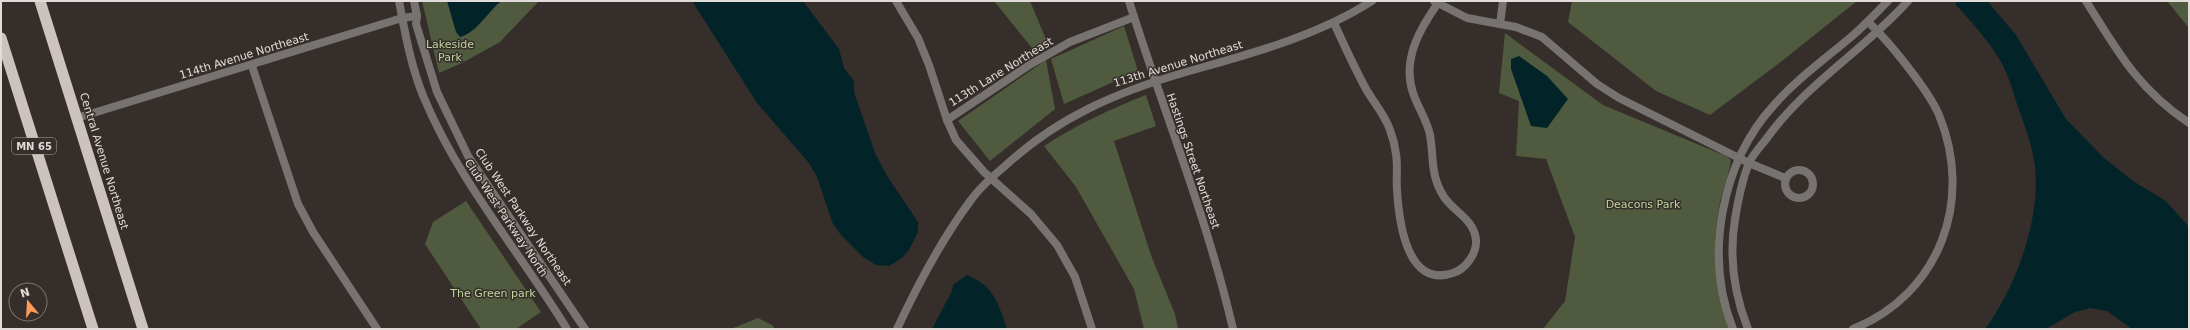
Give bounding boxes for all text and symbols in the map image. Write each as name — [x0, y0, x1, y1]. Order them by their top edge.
street label: 114th Avenue Northeast — [178, 30, 311, 82]
street label: 113th Lane Northeast — [947, 34, 1056, 109]
park label: Lakeside Park — [426, 38, 474, 64]
street label: 113th Avenue Northeast — [1112, 38, 1245, 90]
street label: Central Avenue Northeast — [77, 91, 131, 232]
street label: Hastings Street Northeast — [1164, 91, 1223, 231]
road number: MN 65 — [12, 138, 56, 154]
street label: Club West Parkway Northeast — [472, 146, 574, 288]
street label: Club West Parkway North — [462, 157, 550, 279]
park label: Deacons Park — [1606, 198, 1681, 211]
north arrow — [8, 282, 48, 322]
text: N — [19, 285, 31, 301]
park label: The Green park — [449, 287, 536, 300]

